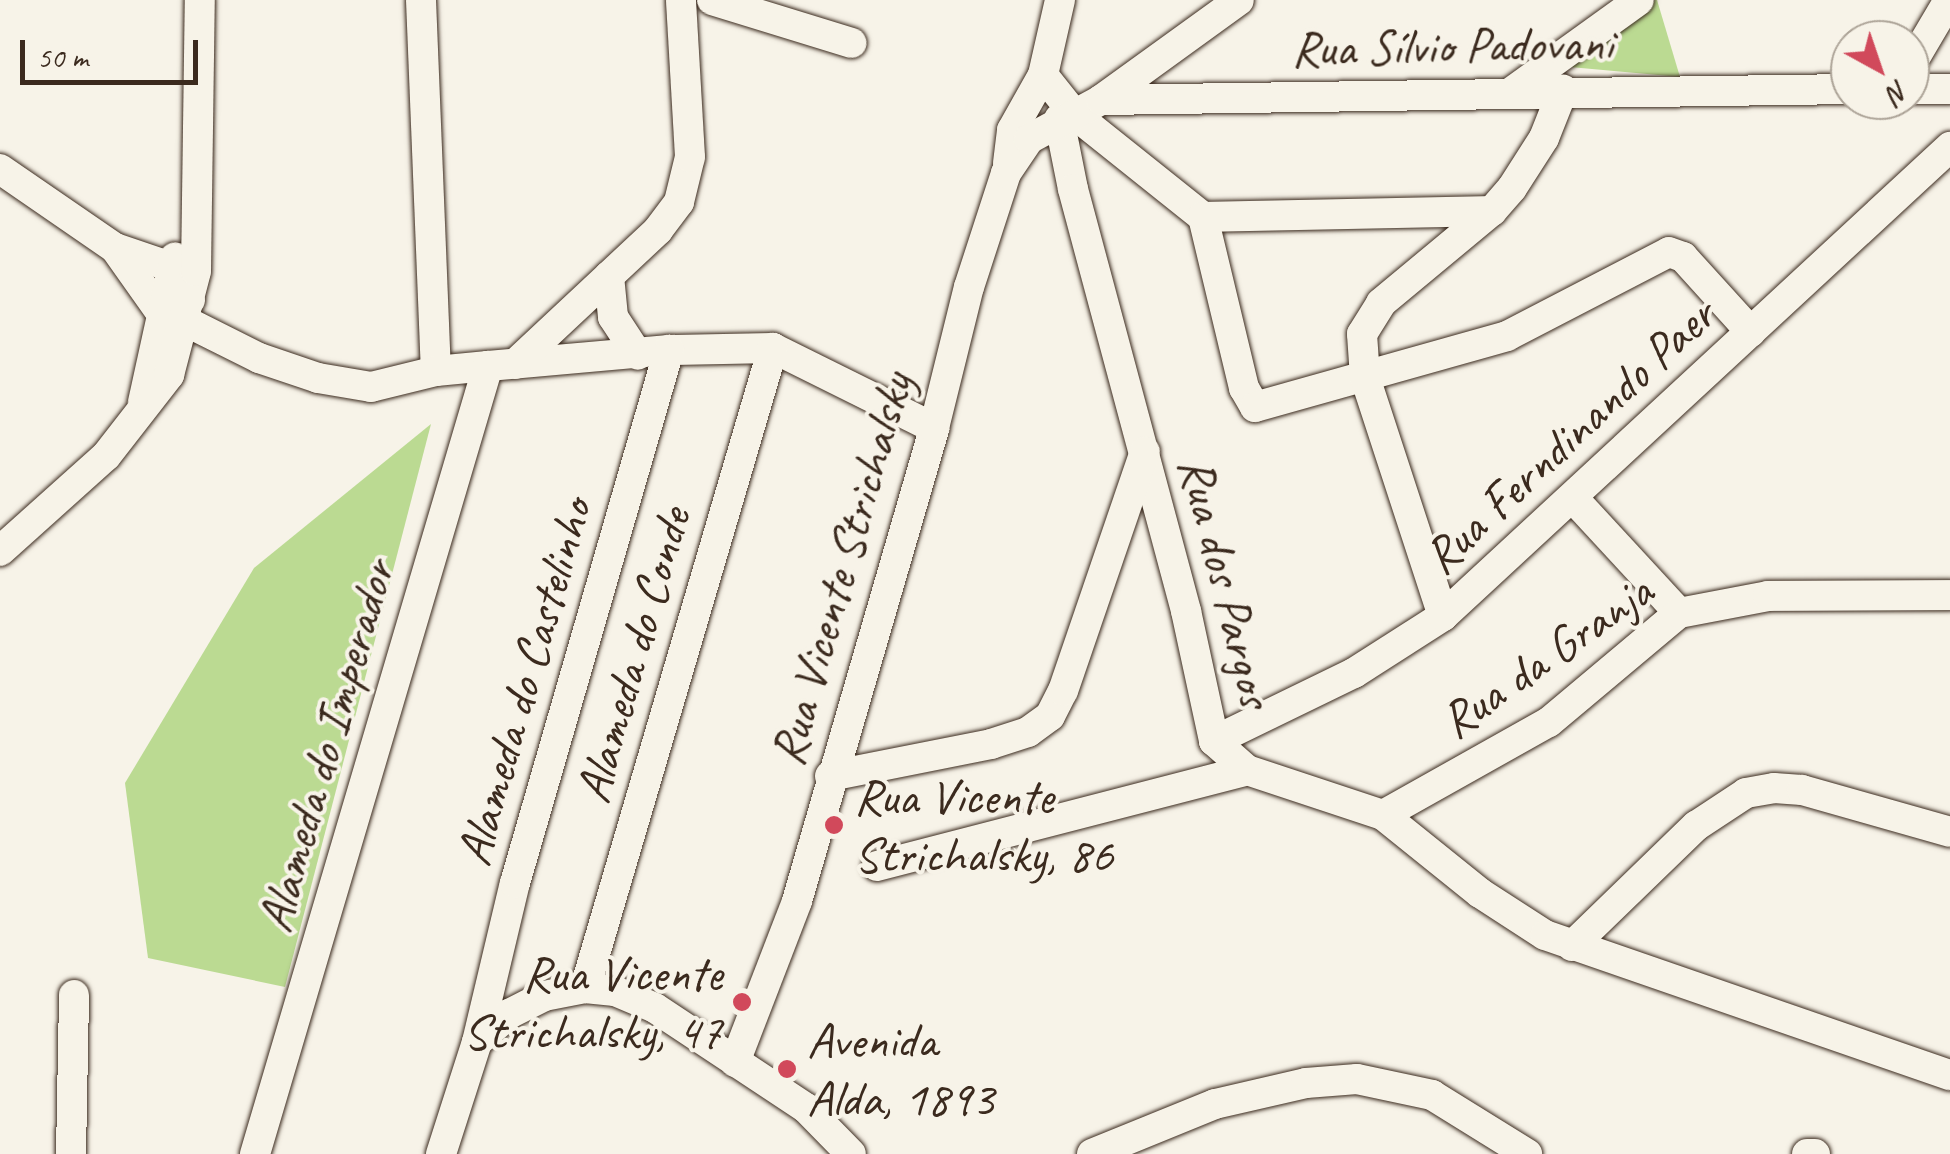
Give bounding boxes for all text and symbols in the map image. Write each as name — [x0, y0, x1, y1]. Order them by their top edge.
street label: Rua Sílvio Padovani — [1290, 13, 1614, 79]
scale bar — [25, 20, 202, 82]
north arrow — [1830, 20, 1930, 120]
text: 50 m — [37, 38, 88, 76]
text: N — [1880, 73, 1916, 111]
street label: Rua Ferndinando Paer — [1411, 286, 1727, 586]
street label: Rua Vicente Strichalsky — [757, 367, 925, 771]
street label: Rua dos Pargos — [1166, 451, 1286, 713]
street label: Alameda do Castelinho — [443, 491, 605, 873]
street label: Alameda do Conde — [562, 501, 704, 809]
street label: Alameda do Imperador — [245, 555, 407, 937]
street label: Rua da Granja — [1428, 561, 1664, 751]
place label: Rua Vicente Strichalsky, 86 — [854, 766, 1113, 884]
marker: Rua Vicente Strichalsky, 86 — [823, 814, 845, 836]
place label: Rua Vicente Strichalsky, 47 — [463, 943, 722, 1060]
marker: Rua Vicente Strichalsky, 47 — [731, 991, 753, 1013]
place label: Avenida Alda, 1893 — [807, 1010, 994, 1128]
marker: Avenida Alda, 1893 — [776, 1058, 798, 1080]

